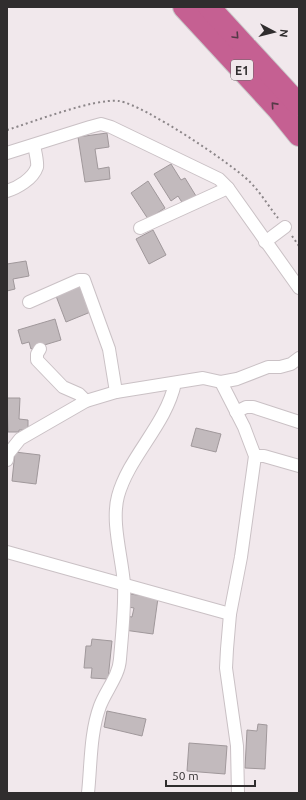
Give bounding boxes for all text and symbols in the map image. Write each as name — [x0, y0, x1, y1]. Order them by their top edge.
north arrow — [254, 12, 294, 52]
text: N — [277, 28, 290, 38]
one-way arrow — [231, 31, 238, 39]
road number: E1 — [231, 60, 253, 80]
one-way arrow — [272, 102, 279, 110]
scale bar — [166, 762, 255, 788]
text: 50 m — [172, 769, 199, 782]

